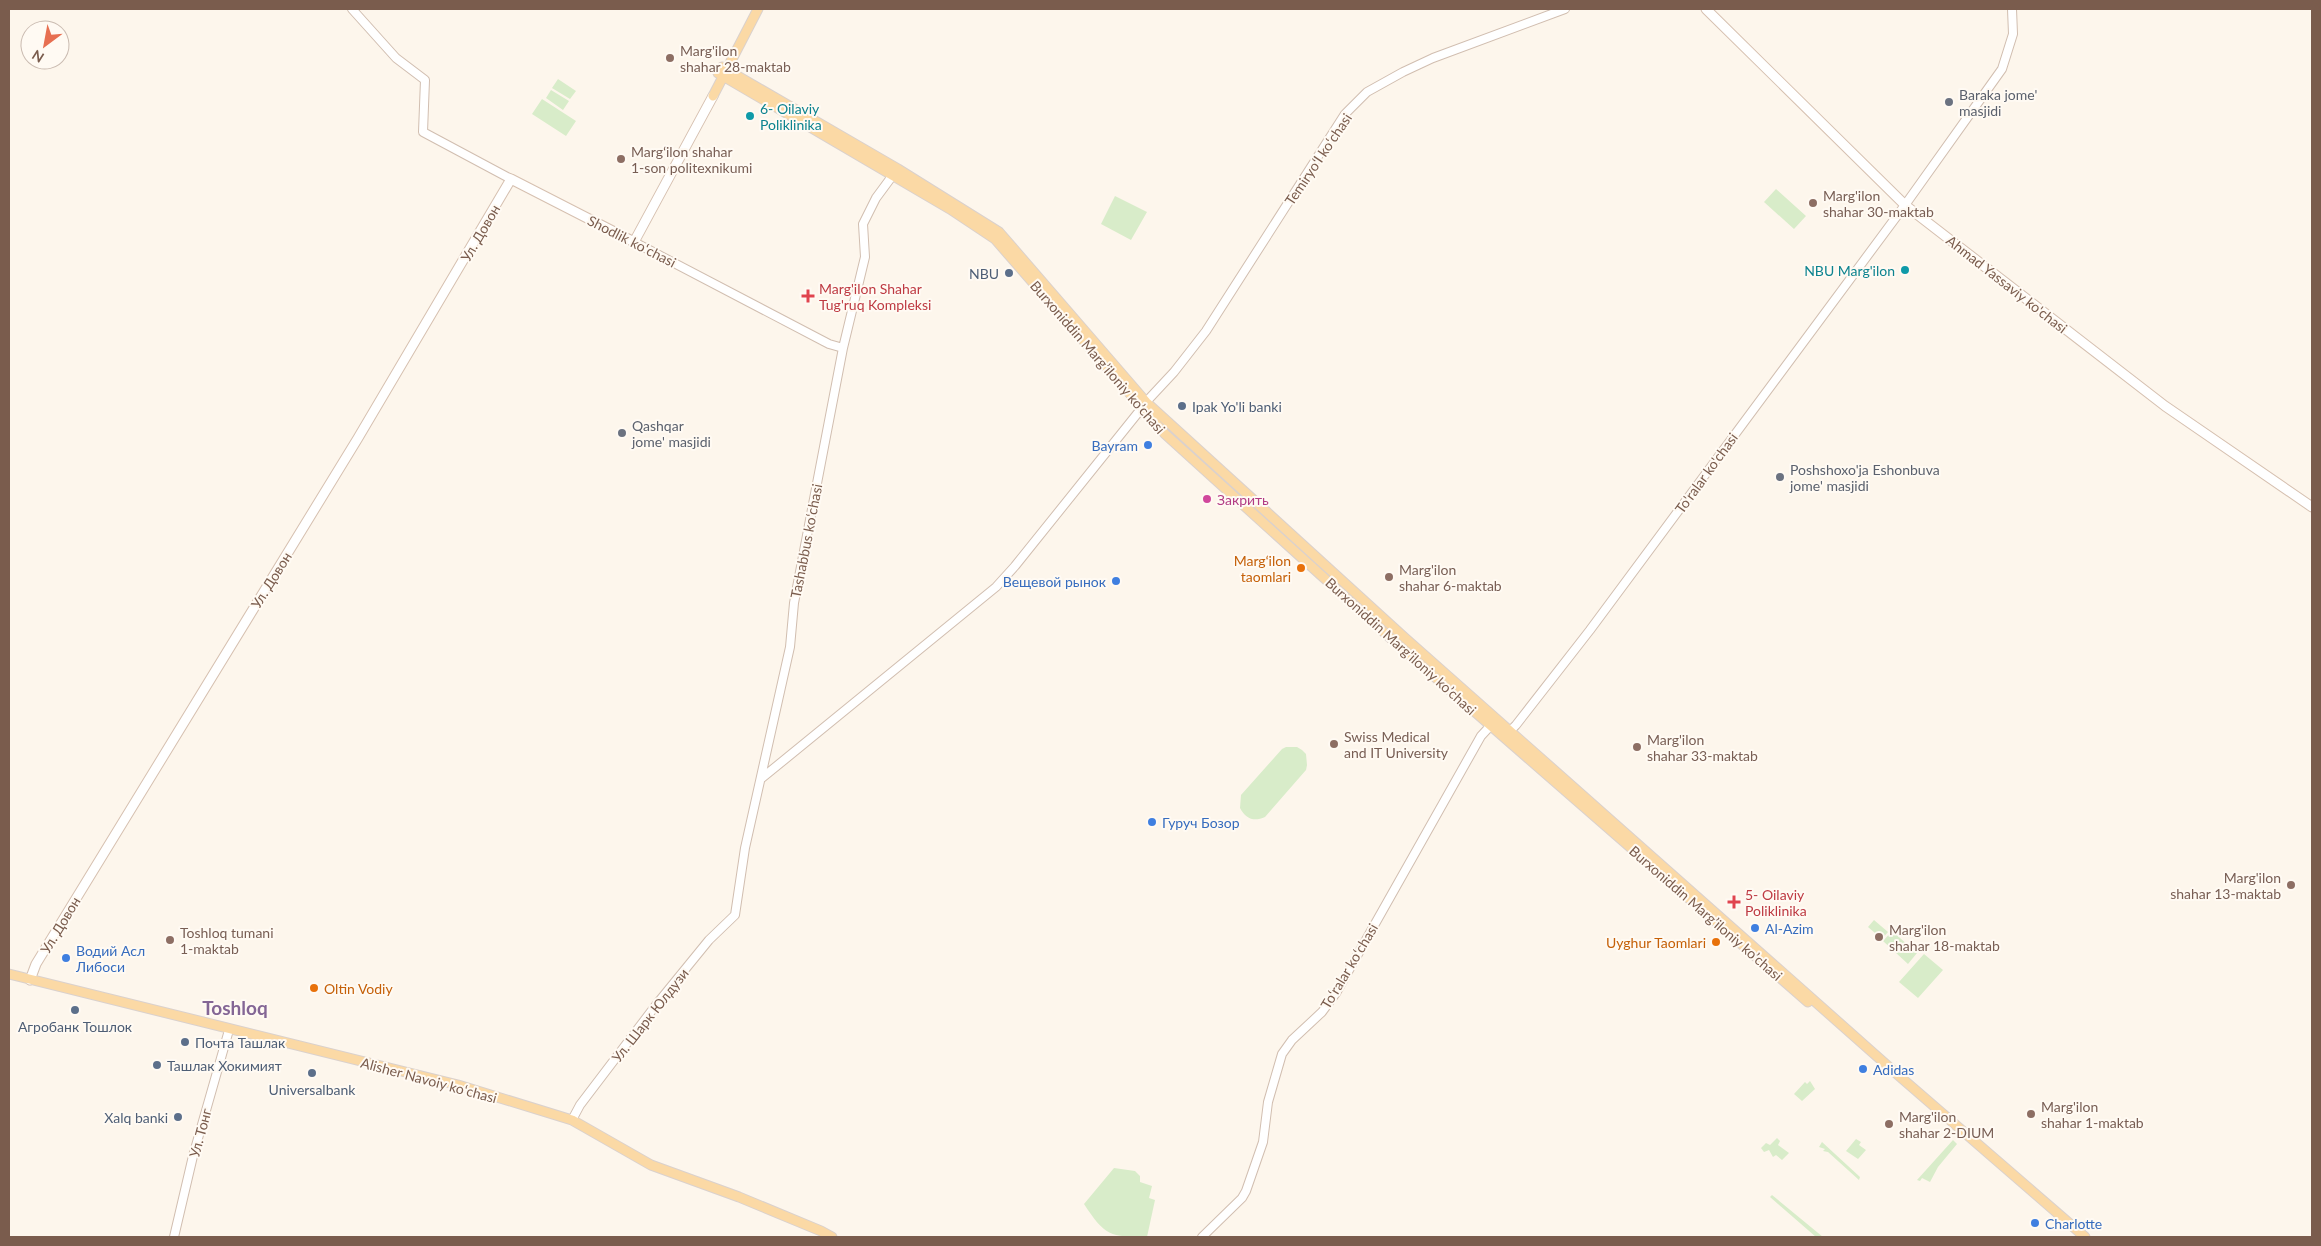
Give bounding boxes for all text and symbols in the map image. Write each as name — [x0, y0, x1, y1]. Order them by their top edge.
north arrow — [20, 20, 70, 70]
place label: Marg'ilon shahar 28-maktab — [680, 42, 791, 75]
text: N — [29, 46, 47, 67]
marker: Marg'ilon shahar 28-maktab — [664, 52, 676, 64]
place label: Baraka jome' masjidi — [1959, 86, 2037, 119]
marker: Baraka jome' masjidi — [1943, 96, 1955, 108]
place label: 6- Oilaviy Poliklinika — [760, 100, 822, 133]
marker: 6- Oilaviy Poliklinika — [744, 110, 756, 122]
street label: Temiryoʻl koʻchasi — [1281, 110, 1355, 208]
place label: Margʻilon shahar 1-son politexnikumi — [631, 143, 752, 176]
marker: Margʻilon shahar 1-son politexnikumi — [615, 153, 627, 165]
place label: Marg'ilon shahar 30-maktab — [1823, 187, 1934, 220]
marker: Marg'ilon shahar 30-maktab — [1807, 197, 1819, 209]
street label: Ул. Довон — [457, 201, 503, 265]
street label: Shodlik koʻchasi — [585, 211, 679, 271]
street label: Ahmad Yassaviy ko'chasi — [1943, 232, 2071, 336]
place label: NBU Marg'ilon — [1804, 262, 1895, 279]
marker: NBU Marg'ilon — [1899, 264, 1911, 276]
place label: NBU — [969, 265, 999, 282]
marker: NBU — [1003, 267, 1015, 279]
street label: Burxoniddin Marg’iloniy ko’chasi — [1027, 277, 1169, 437]
place label: Marg'ilon Shahar Tug'ruq Kompleksi — [819, 280, 931, 313]
marker: Marg'ilon Shahar Tug'ruq Kompleksi — [801, 289, 815, 303]
place label: Ipak Yo'li banki — [1192, 398, 1282, 415]
marker: Ipak Yo'li banki — [1176, 400, 1188, 412]
place label: Qashqar jome' masjidi — [631, 417, 711, 450]
marker: Qashqar jome' masjidi — [616, 427, 628, 439]
street label: To'ralar ko'chasi — [1671, 429, 1741, 517]
place label: Bayram — [1092, 437, 1138, 454]
marker: Bayram — [1142, 439, 1154, 451]
place label: Poshshoxo'ja Eshonbuva jome' masjidi — [1789, 461, 1940, 494]
marker: Poshshoxo'ja Eshonbuva jome' masjidi — [1774, 471, 1786, 483]
street label: Tashabbus koʻchasi — [787, 482, 825, 600]
place label: Закрить — [1217, 491, 1269, 508]
marker: Закрить — [1201, 493, 1213, 505]
street label: Ул. Довон — [247, 549, 295, 611]
place label: Margʻilon taomlari — [1234, 552, 1291, 585]
place label: Marg'ilon shahar 6-maktab — [1399, 561, 1502, 594]
marker: Margʻilon taomlari — [1295, 562, 1307, 574]
marker: Marg'ilon shahar 6-maktab — [1383, 571, 1395, 583]
place label: Вещевой рынок — [1003, 573, 1107, 590]
street label: Burxoniddin Marg’iloniy ko’chasi — [1322, 574, 1480, 718]
marker: Вещевой рынок — [1110, 575, 1122, 587]
place label: Swiss Medical and IT University — [1344, 728, 1449, 761]
place label: Marg'ilon shahar 33-maktab — [1647, 731, 1758, 764]
marker: Swiss Medical and IT University — [1328, 738, 1340, 750]
marker: Marg'ilon shahar 33-maktab — [1631, 741, 1643, 753]
place label: Гуруч Бозор — [1162, 814, 1240, 831]
marker: Гуруч Бозор — [1146, 816, 1158, 828]
street label: Burxoniddin Marg’iloniy ko’chasi — [1626, 842, 1786, 984]
place label: Marg'ilon shahar 13-maktab — [2170, 869, 2281, 902]
marker: Marg'ilon shahar 13-maktab — [2285, 879, 2297, 891]
place label: 5- Oilaviy Poliklinika — [1745, 886, 1807, 919]
street label: Ул. Довон — [36, 894, 84, 956]
marker: 5- Oilaviy Poliklinika — [1727, 895, 1741, 909]
street label: Toʻralar koʻchasi — [1317, 920, 1381, 1012]
place label: Al-Azim — [1765, 920, 1814, 937]
place label: Marg'ilon shahar 18-maktab — [1889, 921, 2000, 954]
marker: Al-Azim — [1749, 922, 1761, 934]
place label: Toshloq tumani 1-maktab — [180, 924, 274, 957]
marker: Marg'ilon shahar 18-maktab — [1873, 931, 1885, 943]
marker: Toshloq tumani 1-maktab — [164, 934, 176, 946]
place label: Uyghur Taomlari — [1606, 934, 1706, 951]
marker: Uyghur Taomlari — [1710, 936, 1722, 948]
place label: Водий Асл Либоси — [75, 942, 145, 975]
marker: Водий Асл Либоси — [60, 952, 72, 964]
street label: Ул. Шарк Юлдузи — [608, 965, 692, 1065]
place label: Oltin Vodiy — [324, 980, 393, 997]
marker: Oltin Vodiy — [308, 982, 320, 994]
district label: Toshloq — [202, 996, 268, 1019]
marker: Агробанк Тошлок — [69, 1004, 81, 1016]
place label: Агробанк Тошлок — [18, 1018, 133, 1035]
place label: Почта Ташлак — [195, 1034, 286, 1051]
marker: Почта Ташлак — [179, 1036, 191, 1048]
street label: Alisher Navoiy koʻchasi — [359, 1054, 499, 1106]
place label: Ташлак Хокимият — [167, 1057, 282, 1074]
marker: Ташлак Хокимият — [151, 1059, 163, 1071]
place label: Adidas — [1873, 1061, 1914, 1078]
marker: Adidas — [1857, 1063, 1869, 1075]
marker: Universalbank — [306, 1067, 318, 1079]
place label: Universalbank — [269, 1081, 356, 1098]
place label: Marg'ilon shahar 1-maktab — [2041, 1098, 2144, 1131]
street label: Ул. Тонг — [185, 1106, 215, 1159]
place label: Marg'ilon shahar 2-DIUM — [1899, 1108, 1994, 1141]
marker: Marg'ilon shahar 1-maktab — [2025, 1108, 2037, 1120]
place label: Xalq banki — [104, 1109, 168, 1126]
marker: Xalq banki — [172, 1111, 184, 1123]
marker: Marg'ilon shahar 2-DIUM — [1883, 1118, 1895, 1130]
place label: Charlotte — [2045, 1215, 2102, 1232]
marker: Charlotte — [2029, 1217, 2041, 1229]

